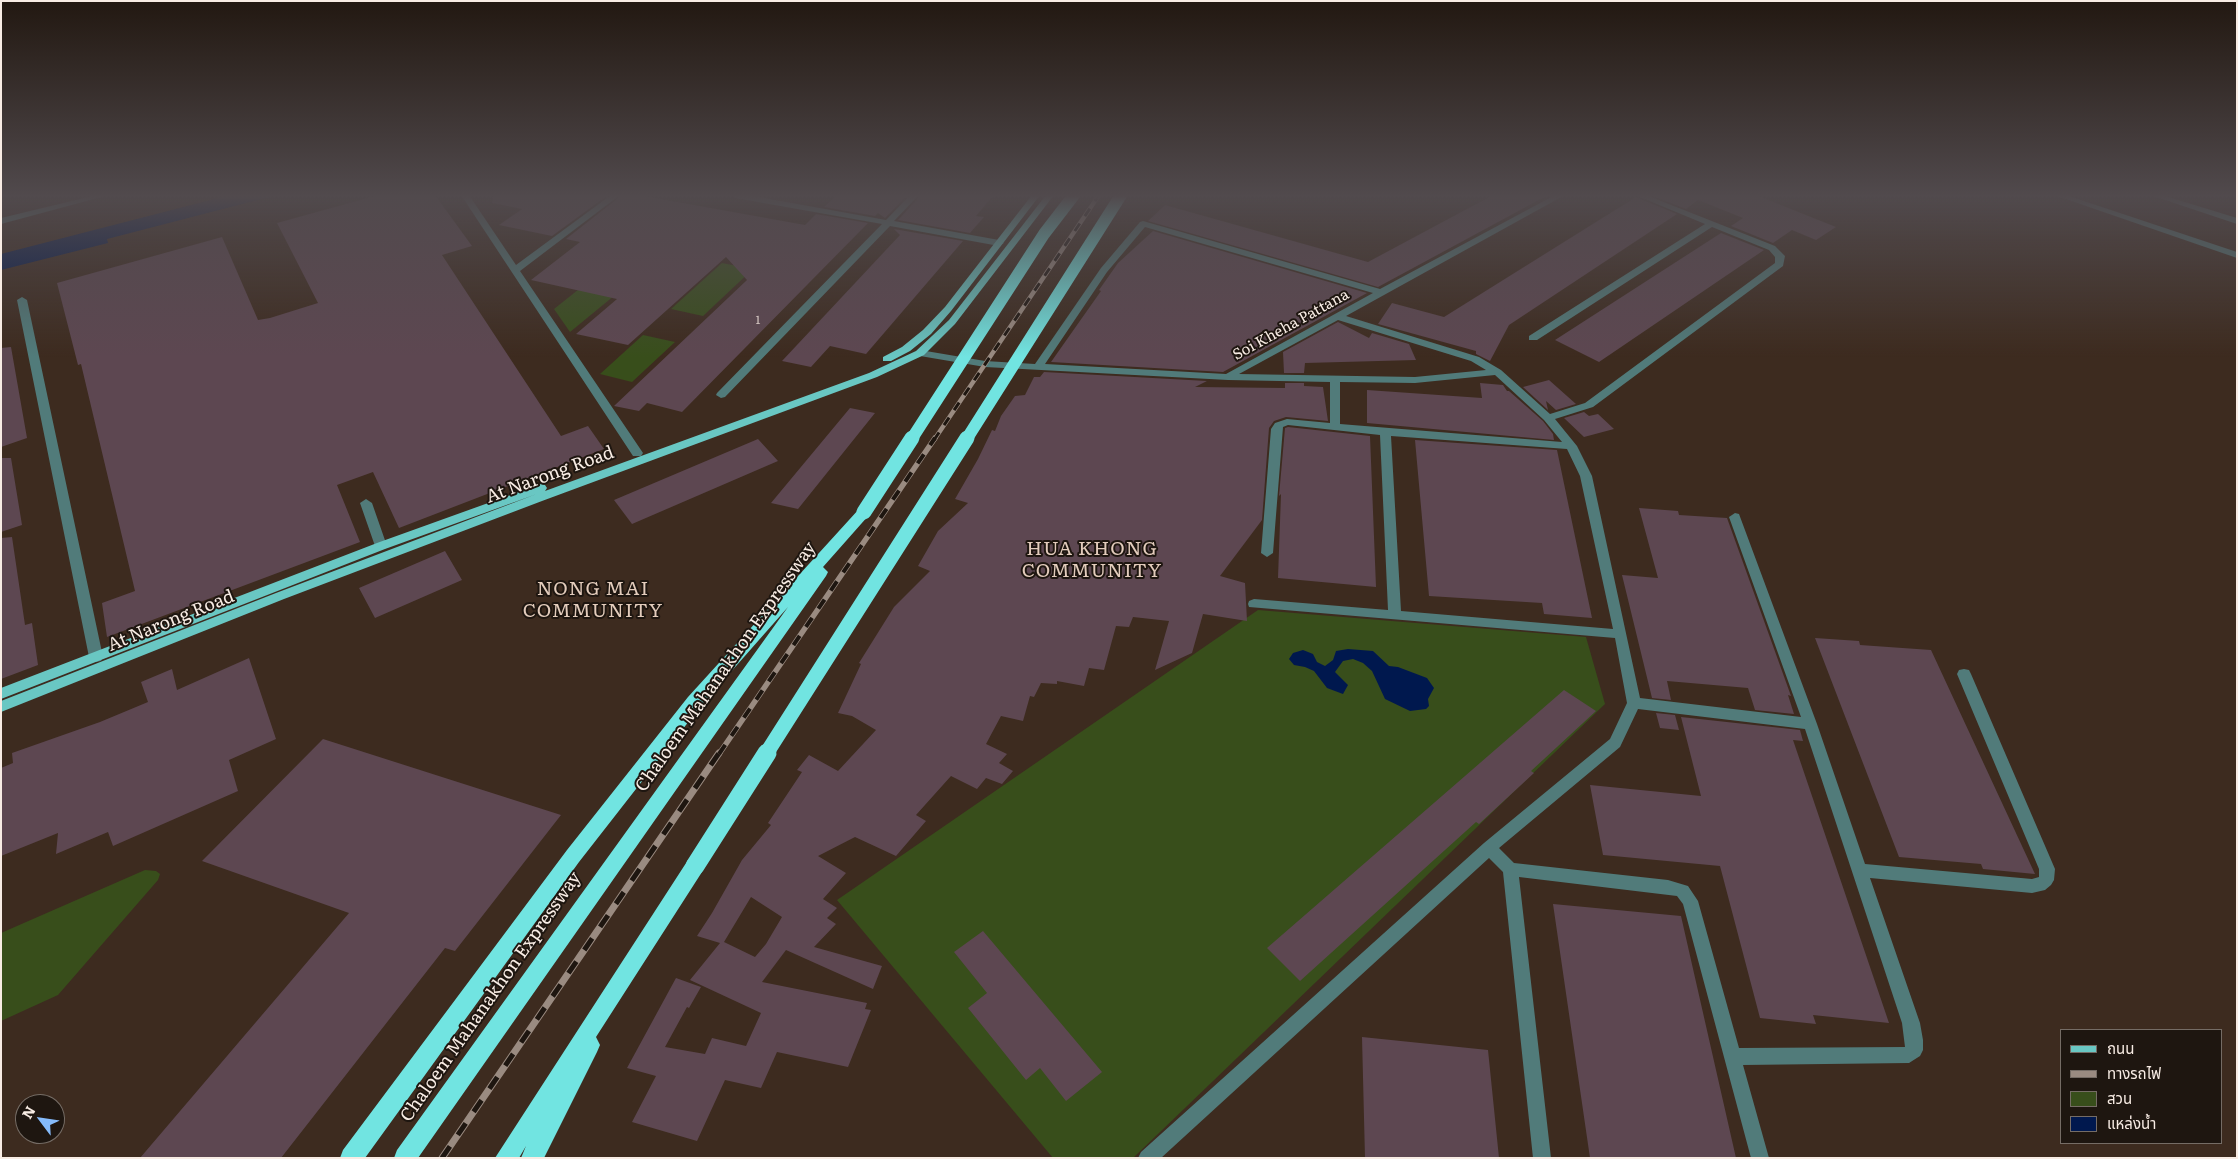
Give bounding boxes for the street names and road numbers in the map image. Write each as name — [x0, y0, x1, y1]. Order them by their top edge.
street label: Soi Kheha Pattana — [1230, 286, 1352, 364]
street label: At Narong Road — [483, 442, 617, 508]
street label: Chaloem Mahanakhon Expressway — [631, 538, 821, 796]
street label: At Narong Road — [104, 586, 238, 656]
street label: Chaloem Mahanakhon Expressway — [396, 868, 586, 1126]

